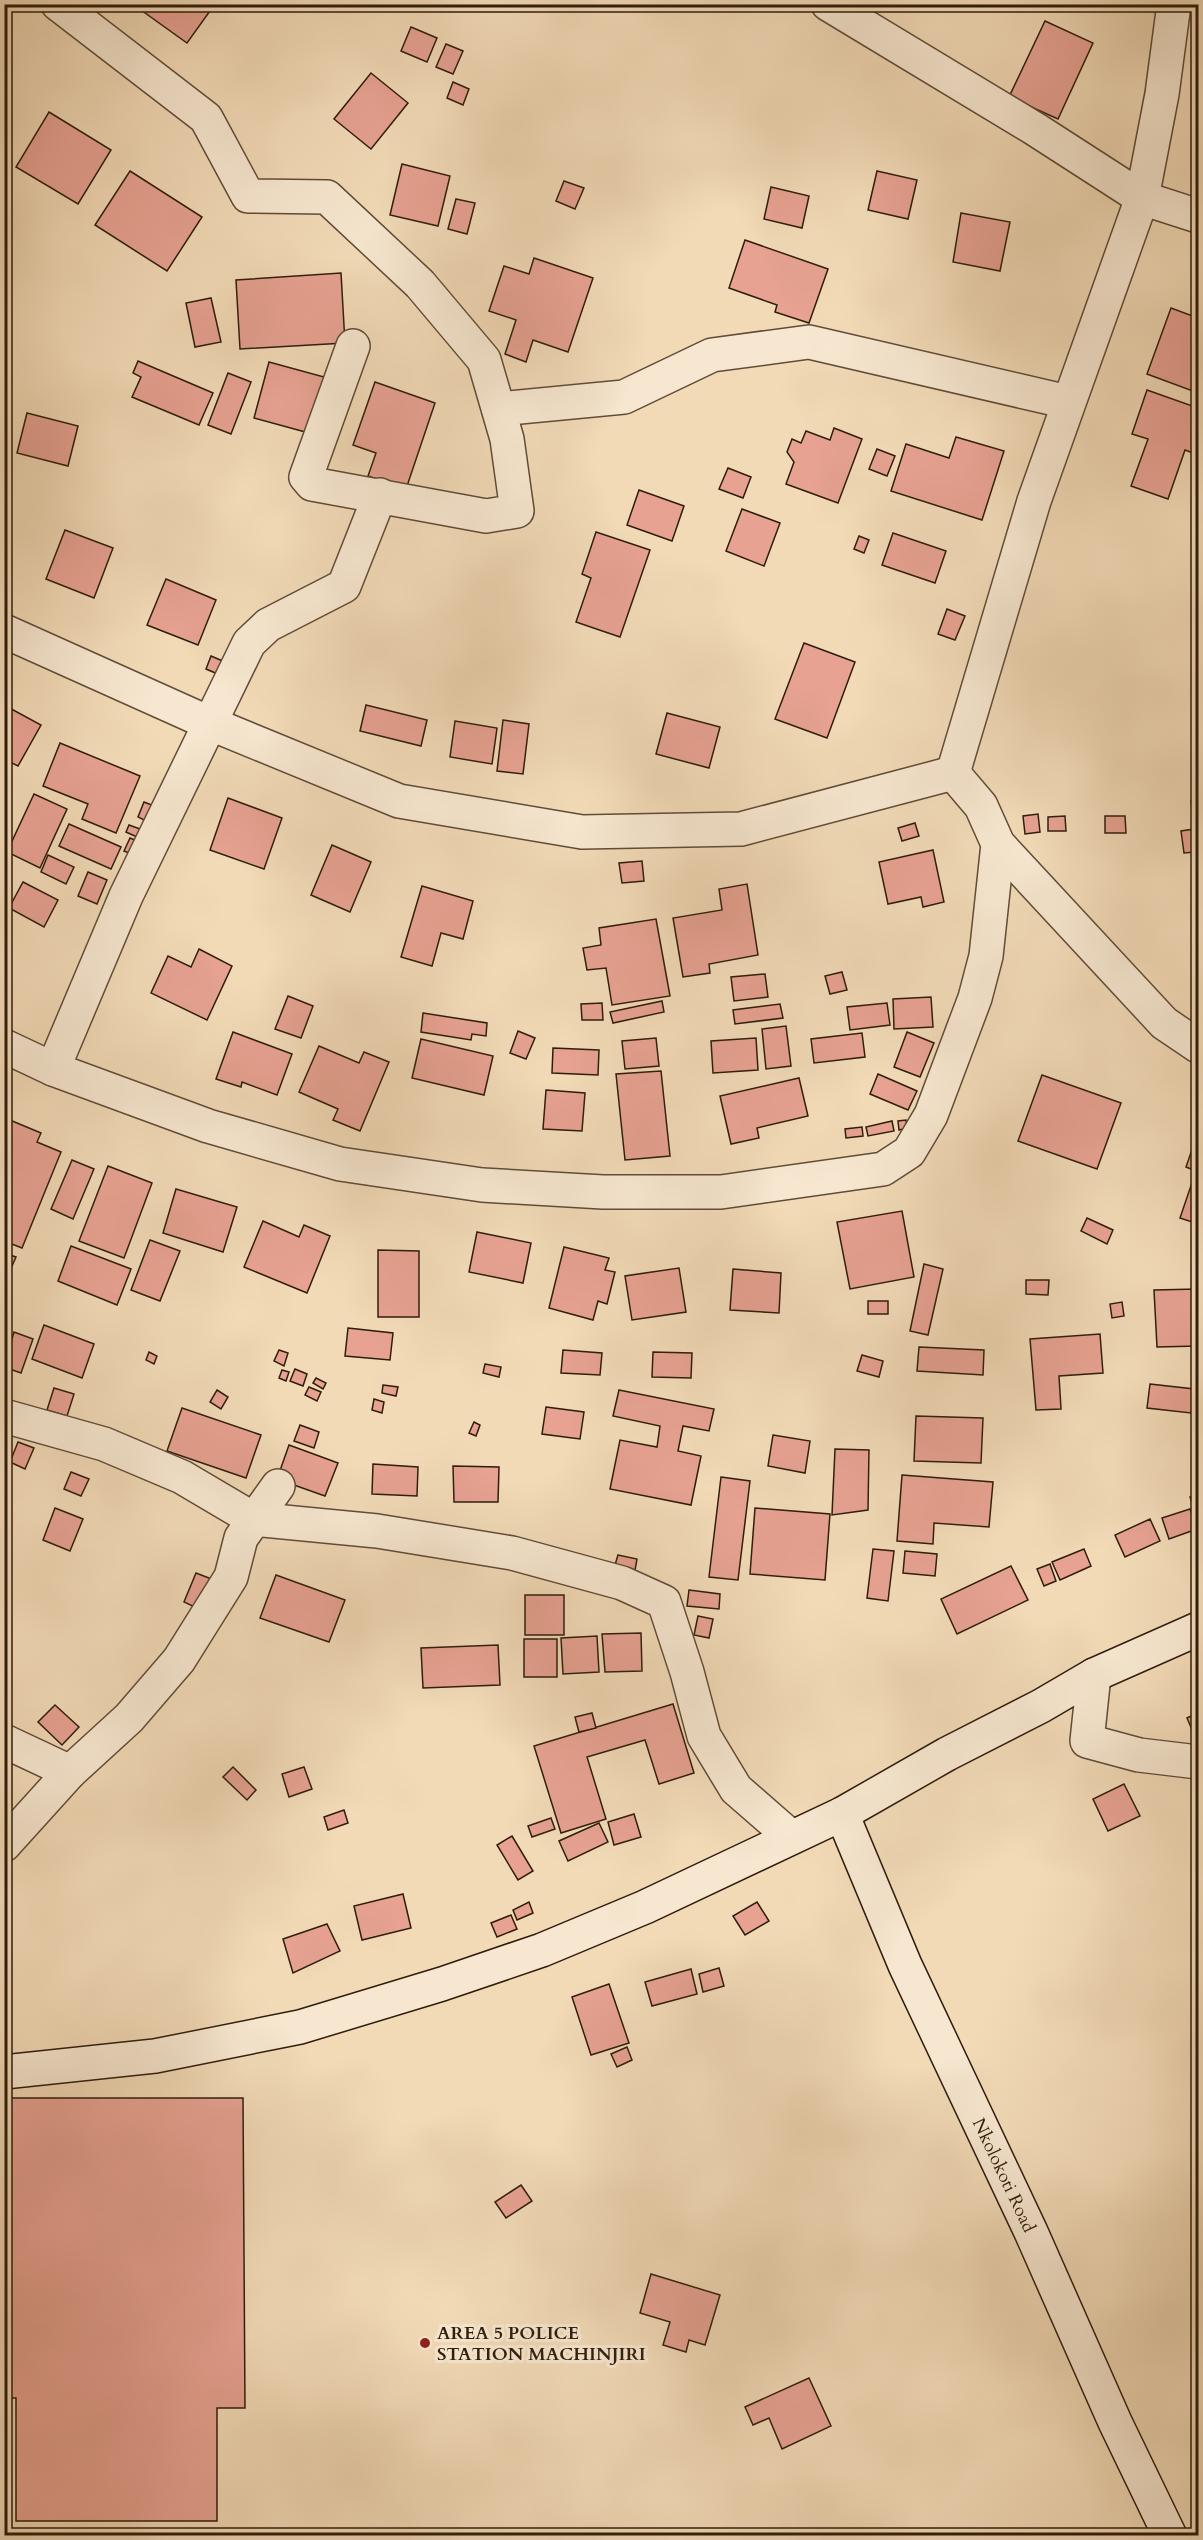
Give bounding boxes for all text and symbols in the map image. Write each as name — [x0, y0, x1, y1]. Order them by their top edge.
street label: Nkolokoti Road — [966, 2114, 1042, 2237]
place label: AREA 5 POLICE STATION MACHINJIRI — [437, 2321, 646, 2367]
marker: AREA 5 POLICE STATION MACHINJIRI — [418, 2336, 432, 2350]

